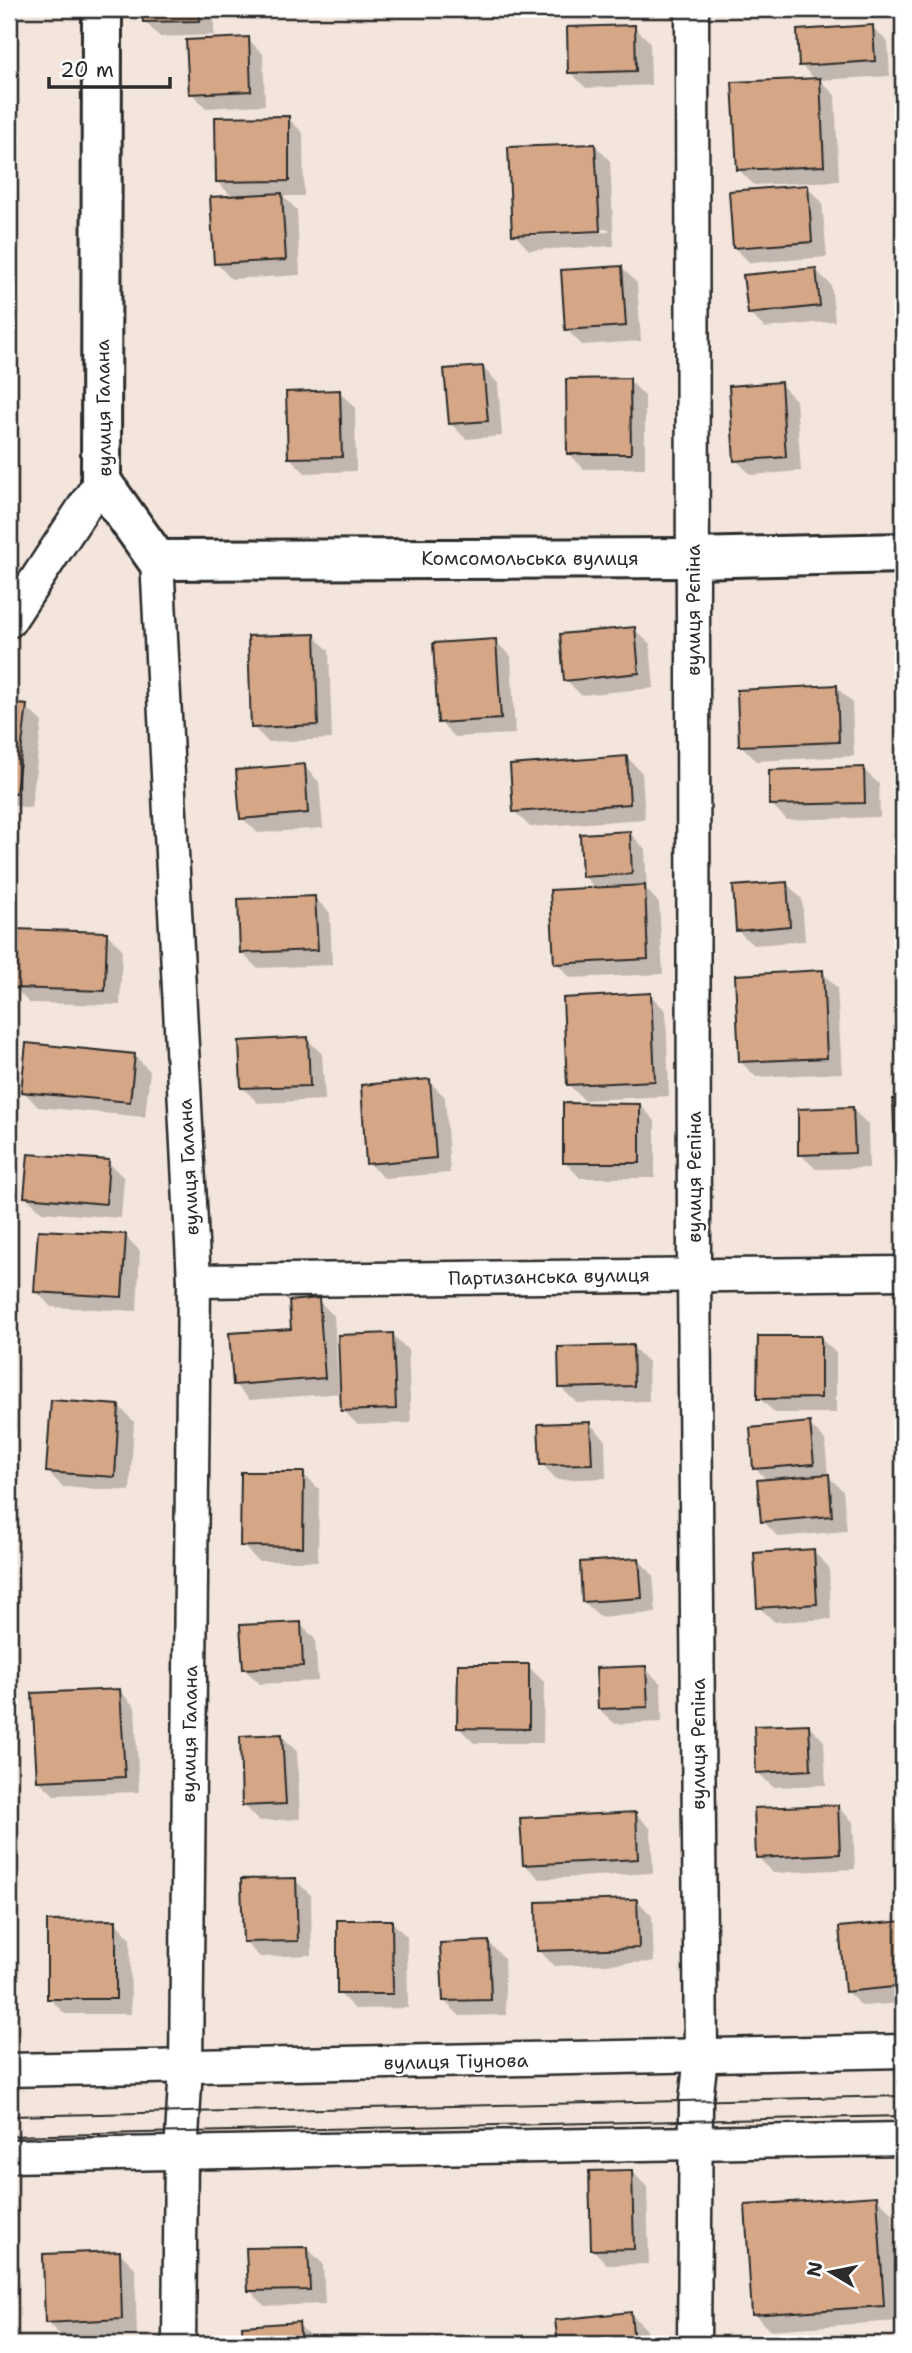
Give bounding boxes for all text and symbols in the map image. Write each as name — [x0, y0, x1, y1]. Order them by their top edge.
scale bar — [49, 46, 170, 90]
text: 20 m — [60, 56, 114, 84]
street label: вулиця Галана — [90, 339, 117, 477]
street label: вулиця Рєпіна — [681, 544, 706, 676]
street label: Комсомольська вулиця — [421, 546, 639, 571]
street label: вулиця Галана — [172, 1098, 205, 1236]
street label: вулиця Рєпіна — [682, 1111, 707, 1243]
street label: Партизанська вулиця — [448, 1262, 650, 1291]
street label: вулиця Галана — [176, 1665, 203, 1803]
street label: вулиця Рєпіна — [686, 1678, 711, 1810]
street label: вулиця Тіунова — [383, 2048, 529, 2075]
north arrow — [796, 2238, 866, 2308]
text: N — [801, 2260, 828, 2279]

